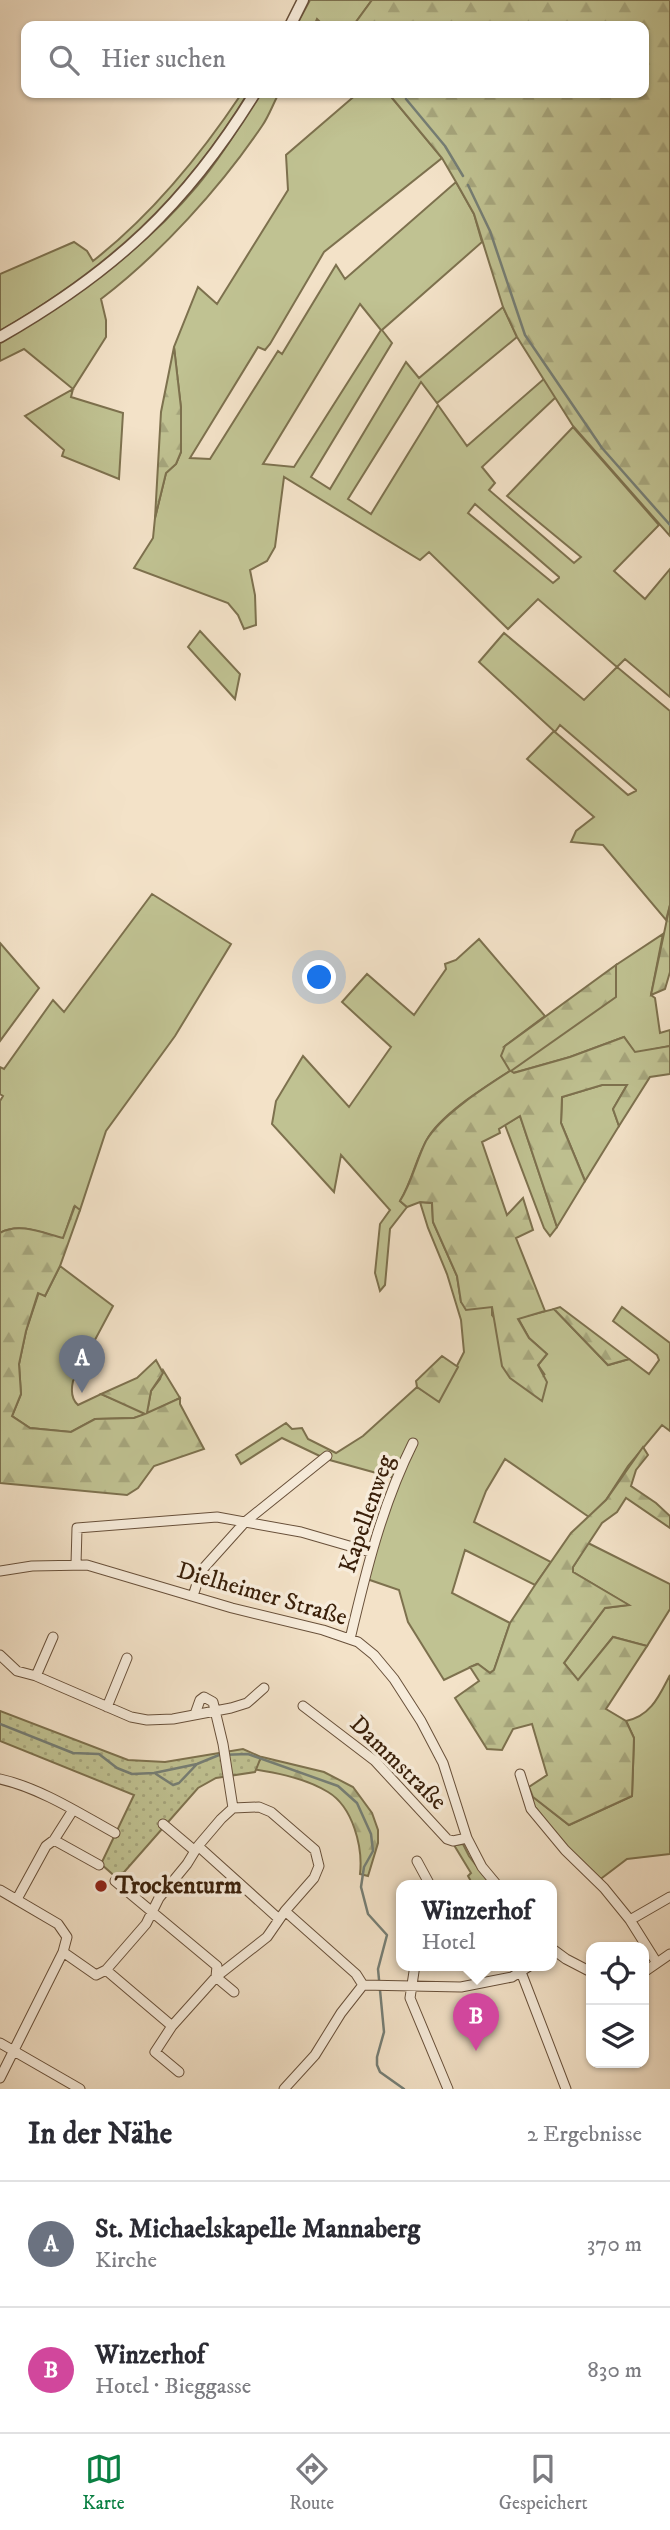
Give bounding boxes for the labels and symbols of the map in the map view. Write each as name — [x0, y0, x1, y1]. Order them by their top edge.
your location — [302, 960, 336, 994]
pin: A — [59, 1335, 105, 1393]
street label: Kapellenweg — [333, 1451, 401, 1577]
street label: Dielheimer Straße — [173, 1555, 351, 1633]
street label: Dammstraße — [343, 1709, 453, 1817]
place label: Trockenturm — [114, 1871, 242, 1901]
marker: Trockenturm — [93, 1878, 109, 1894]
pin: B — [453, 1993, 499, 2051]

